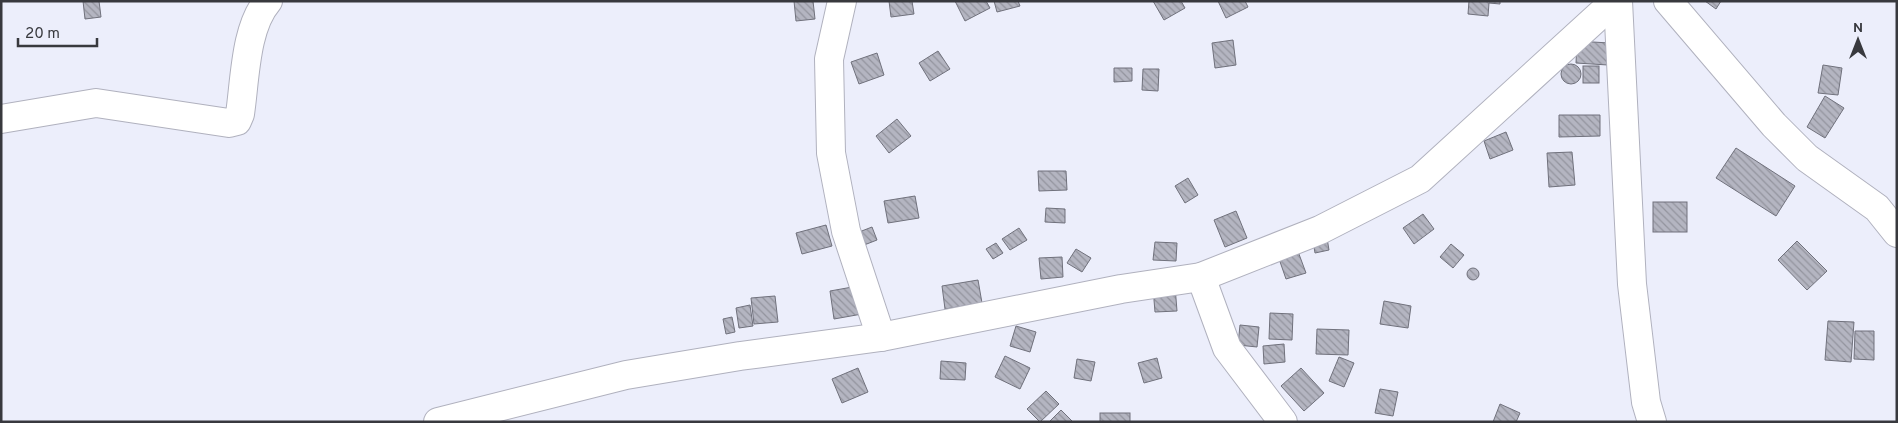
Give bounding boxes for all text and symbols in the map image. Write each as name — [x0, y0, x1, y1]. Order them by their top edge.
scale bar — [18, 15, 96, 47]
north arrow — [1833, 15, 1883, 65]
text: N — [1853, 20, 1863, 37]
text: 20 m — [25, 25, 60, 44]

